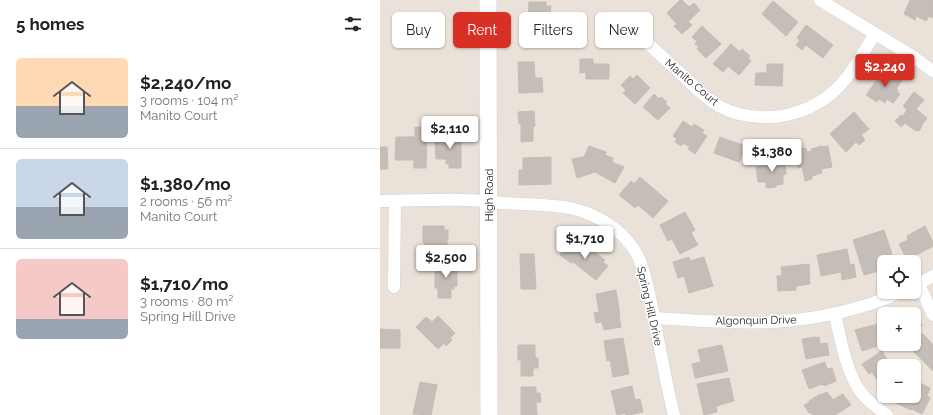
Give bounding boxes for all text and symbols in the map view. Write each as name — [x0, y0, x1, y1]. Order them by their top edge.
chip: Buy — [392, 12, 445, 48]
chip: Rent — [453, 12, 511, 48]
chip: Filters — [519, 12, 587, 48]
chip: New — [595, 12, 653, 48]
icon: filters — [342, 13, 364, 35]
text: 5 homes — [16, 14, 84, 34]
pin: $2,240 — [852, 54, 918, 88]
street label: Manito Court — [662, 56, 721, 109]
text: $2,240 — [864, 59, 906, 74]
text: $2,240/mo — [140, 73, 231, 93]
icon: home — [48, 74, 96, 122]
text: 3 rooms · 104 m² — [140, 93, 238, 108]
text: Manito Court — [140, 108, 217, 123]
pin: $2,110 — [417, 116, 483, 150]
text: $2,110 — [430, 121, 470, 136]
pin: $1,380 — [739, 139, 805, 173]
text: $1,380 — [752, 144, 792, 159]
street label: High Road — [483, 168, 496, 221]
text: $1,380/mo — [140, 174, 231, 194]
icon: home — [48, 175, 96, 223]
text: 2 rooms · 56 m² — [140, 194, 232, 209]
text: Manito Court — [140, 209, 217, 224]
pin: $1,710 — [552, 226, 618, 260]
text: $1,710 — [565, 231, 605, 246]
pin: $2,500 — [413, 245, 479, 279]
text: $2,500 — [425, 250, 467, 265]
map controls — [877, 255, 921, 403]
button: locate — [877, 255, 921, 299]
street label: Spring Hill Drive — [634, 265, 665, 348]
text: $1,710/mo — [140, 274, 228, 294]
icon: home — [48, 275, 96, 323]
text: 3 rooms · 80 m² — [140, 294, 233, 309]
button: + — [877, 307, 921, 351]
text: Spring Hill Drive — [140, 309, 236, 324]
street label: Algonquin Drive — [715, 313, 797, 328]
button: − — [877, 359, 921, 403]

